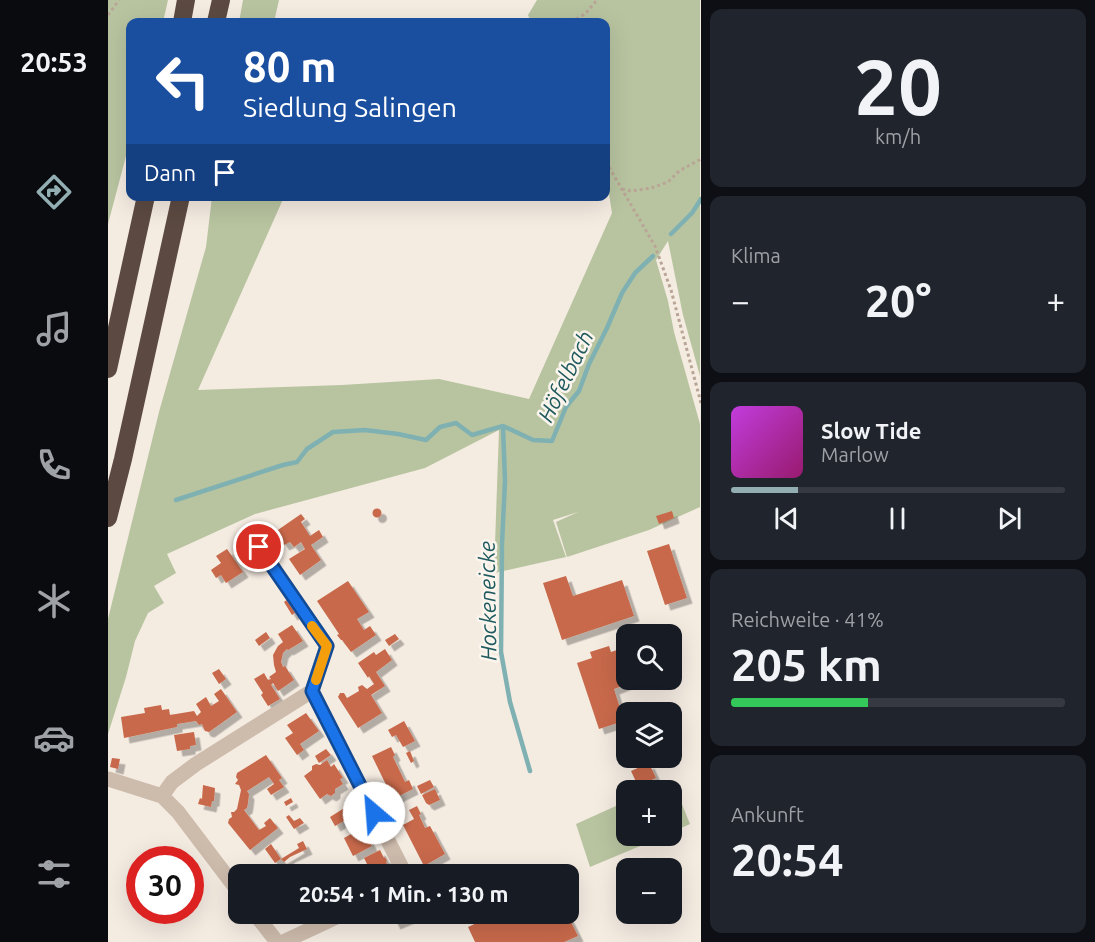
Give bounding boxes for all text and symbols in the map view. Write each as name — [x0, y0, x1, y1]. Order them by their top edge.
icon: left — [144, 42, 222, 120]
text: 20 — [854, 42, 942, 130]
text: 80 m — [243, 43, 337, 90]
text: 20:53 — [20, 47, 88, 77]
text: Siedlung Salingen — [243, 92, 457, 122]
text: km/h — [875, 125, 921, 148]
icon: arrive — [208, 156, 241, 189]
text: Dann — [144, 160, 196, 185]
icon: directions — [33, 171, 75, 213]
text: Klima — [731, 244, 781, 267]
text: 20° — [865, 275, 931, 326]
text: − — [731, 282, 750, 319]
text: + — [1046, 282, 1065, 319]
icon: music — [33, 308, 75, 350]
water label: Höfelbach — [532, 326, 599, 426]
text: Slow Tide — [821, 418, 921, 443]
text: Marlow — [821, 443, 889, 466]
icon: phone — [33, 444, 75, 486]
icon: previous — [770, 502, 803, 535]
icon: pause — [881, 502, 914, 535]
icon: next — [993, 502, 1026, 535]
pin — [233, 521, 284, 572]
icon: arrive — [242, 530, 275, 563]
water label: Hockeneicke — [473, 541, 501, 661]
icon: climate — [33, 580, 75, 622]
text: Reichweite · 41% — [731, 608, 884, 631]
map controls — [616, 624, 682, 924]
button: search — [616, 624, 682, 690]
text: 205 km — [731, 639, 882, 690]
button: layers — [616, 702, 682, 768]
icon: car — [33, 717, 75, 759]
button: + — [616, 780, 682, 846]
position arrow — [342, 781, 406, 845]
text: Ankunft — [731, 803, 804, 826]
text: 20:54 — [731, 834, 844, 885]
speed limit sign: 30 — [126, 846, 204, 924]
icon: filters — [33, 853, 75, 895]
button: − — [616, 858, 682, 924]
text: 20:54 · 1 Min. · 130 m — [299, 881, 508, 906]

